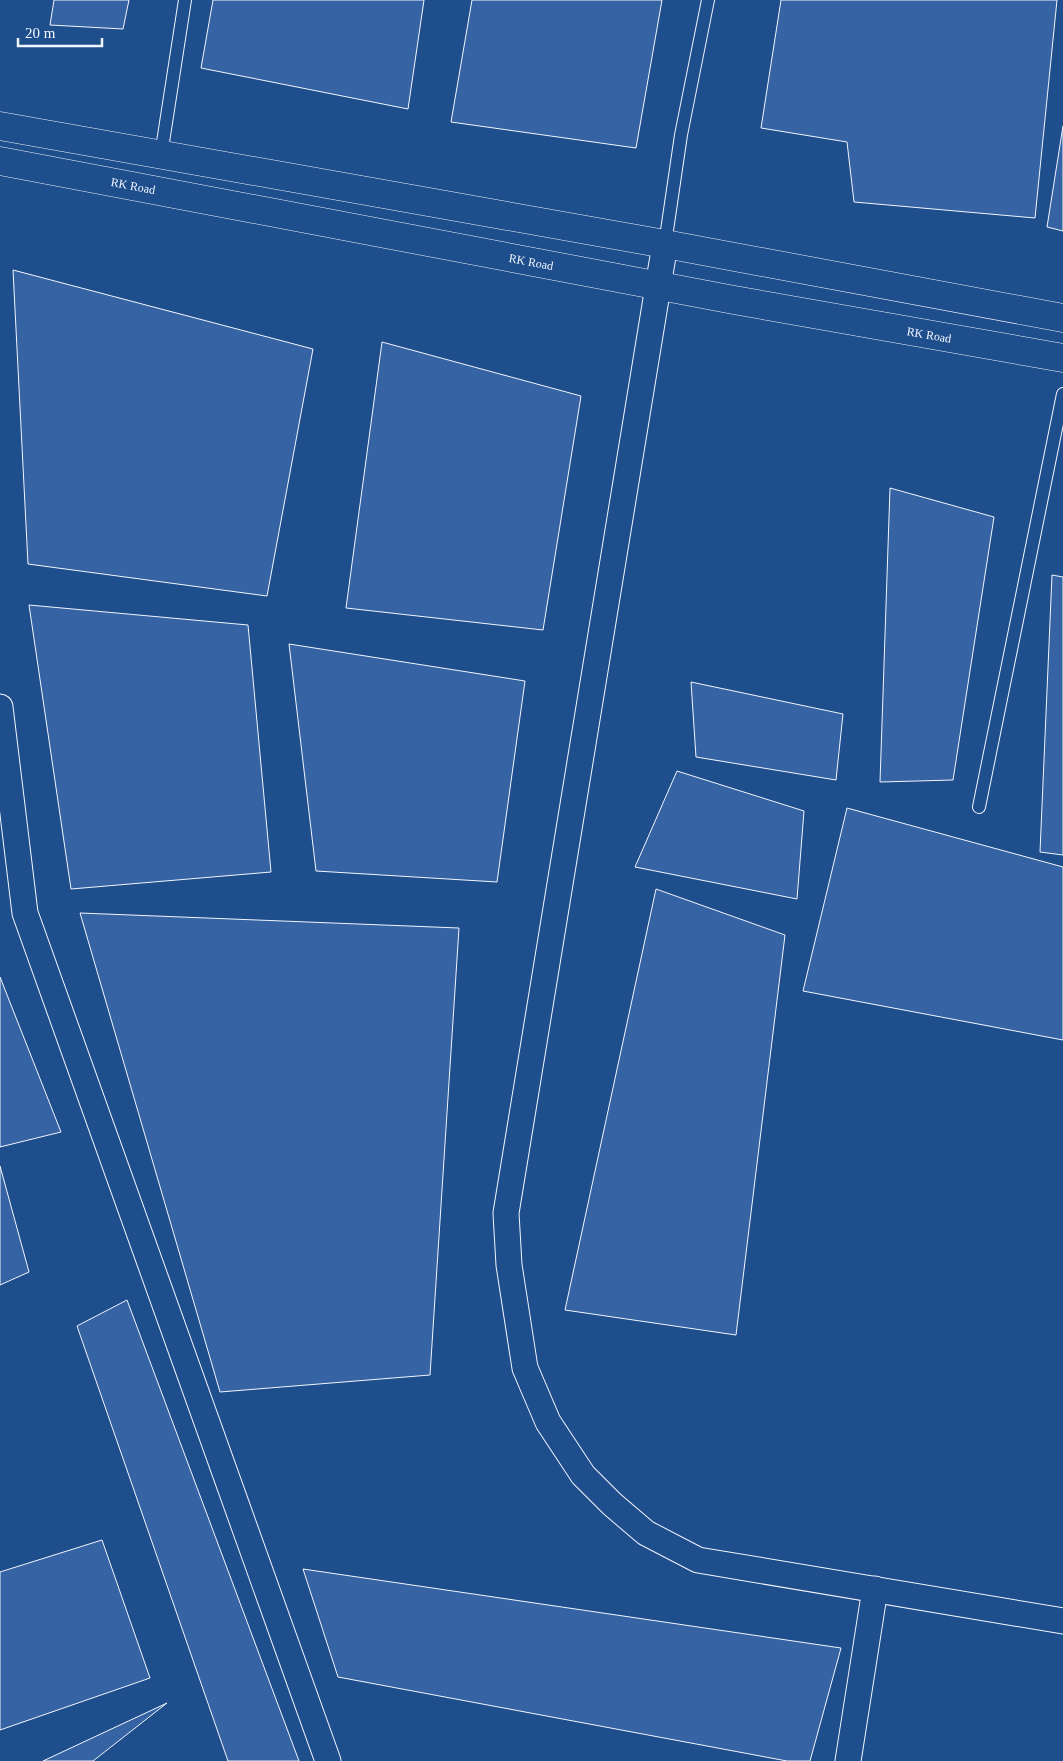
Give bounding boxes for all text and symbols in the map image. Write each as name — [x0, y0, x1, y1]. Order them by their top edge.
scale bar — [18, 15, 101, 47]
text: 20 m — [25, 25, 56, 41]
street label: RK Road — [110, 175, 156, 197]
street label: RK Road — [508, 251, 554, 273]
street label: RK Road — [906, 324, 952, 346]

